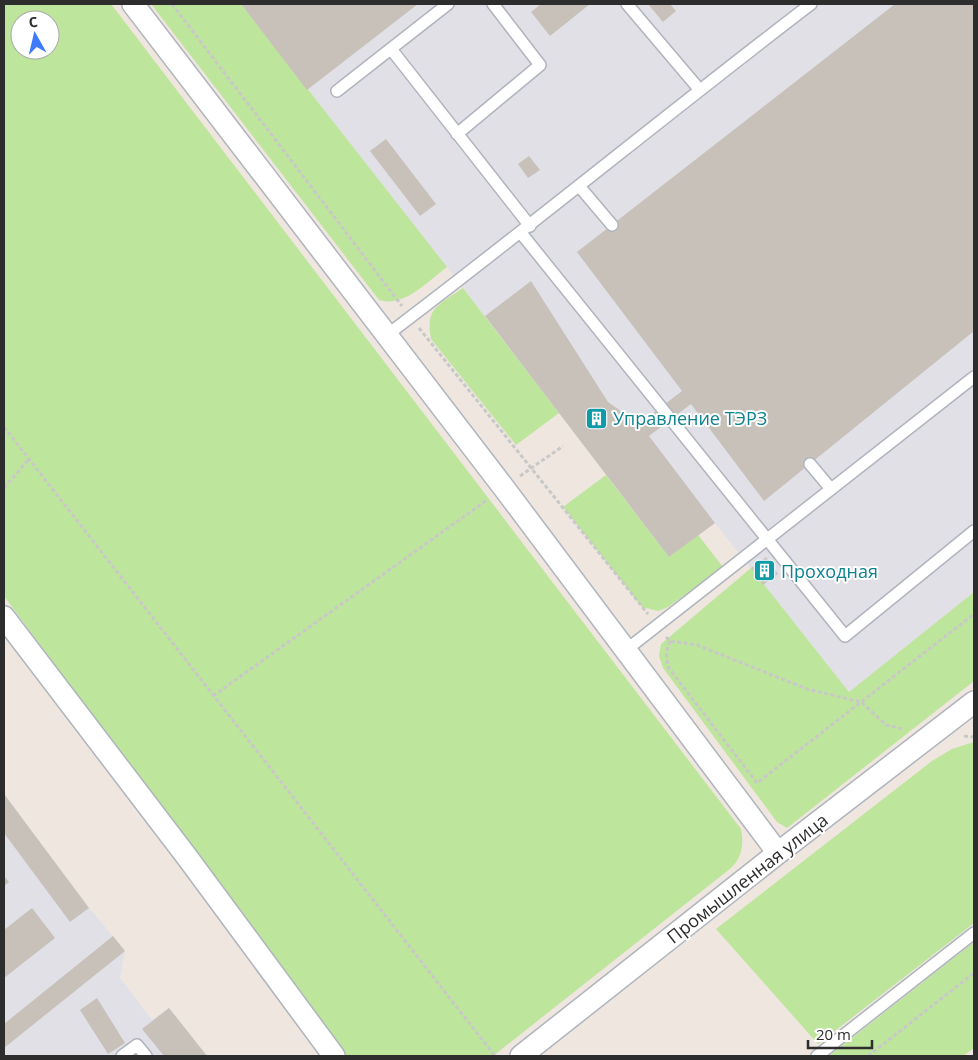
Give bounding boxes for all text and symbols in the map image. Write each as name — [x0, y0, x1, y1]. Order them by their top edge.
north arrow — [10, 10, 60, 60]
text: С — [27, 12, 39, 32]
building icon: Управление ТЭРЗ — [585, 406, 609, 430]
place label: Управление ТЭРЗ — [613, 406, 767, 430]
building icon: Проходная — [753, 559, 777, 583]
place label: Проходная — [781, 559, 878, 583]
street label: Промышленная улица — [662, 808, 832, 948]
scale bar — [808, 1018, 872, 1050]
text: 20 m — [816, 1024, 851, 1044]

